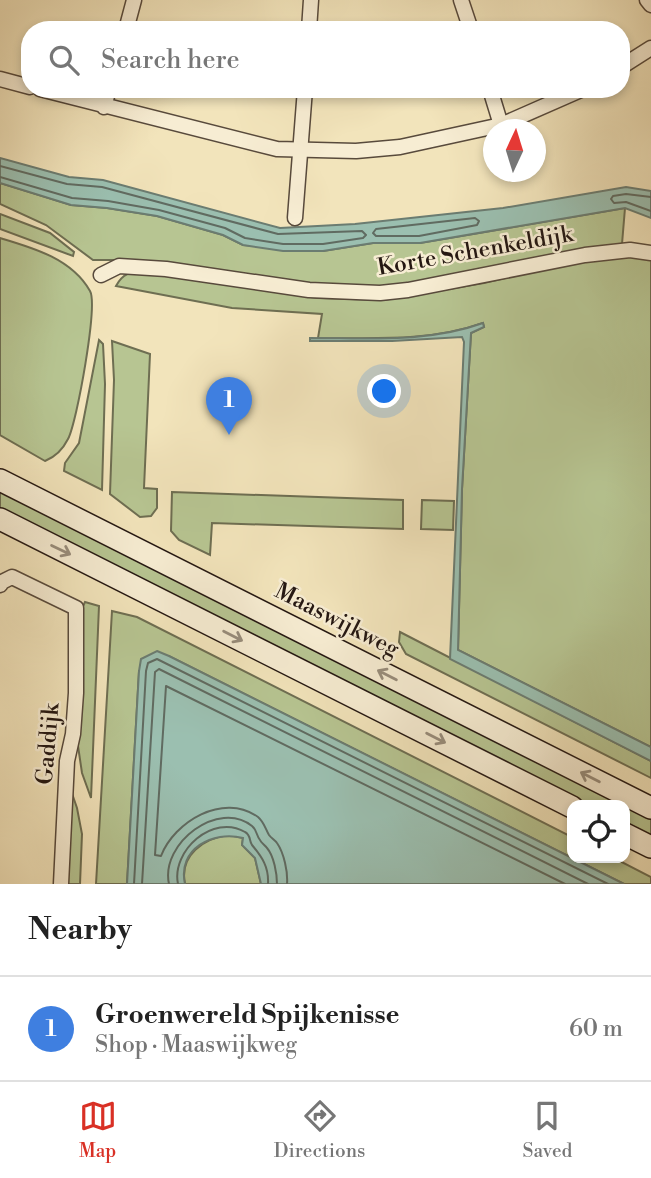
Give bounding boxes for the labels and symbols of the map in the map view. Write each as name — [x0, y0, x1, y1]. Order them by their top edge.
north arrow — [483, 119, 546, 182]
street label: Korte Schenkeldijk — [375, 220, 576, 282]
your location — [367, 374, 401, 408]
pin: 1 — [206, 377, 252, 435]
one-way arrow — [50, 543, 71, 557]
street label: Maaswijkweg — [270, 577, 404, 663]
one-way arrow — [222, 629, 243, 643]
one-way arrow — [377, 667, 398, 681]
street label: Gaddijk — [31, 701, 66, 786]
one-way arrow — [425, 732, 446, 745]
one-way arrow — [580, 770, 601, 784]

